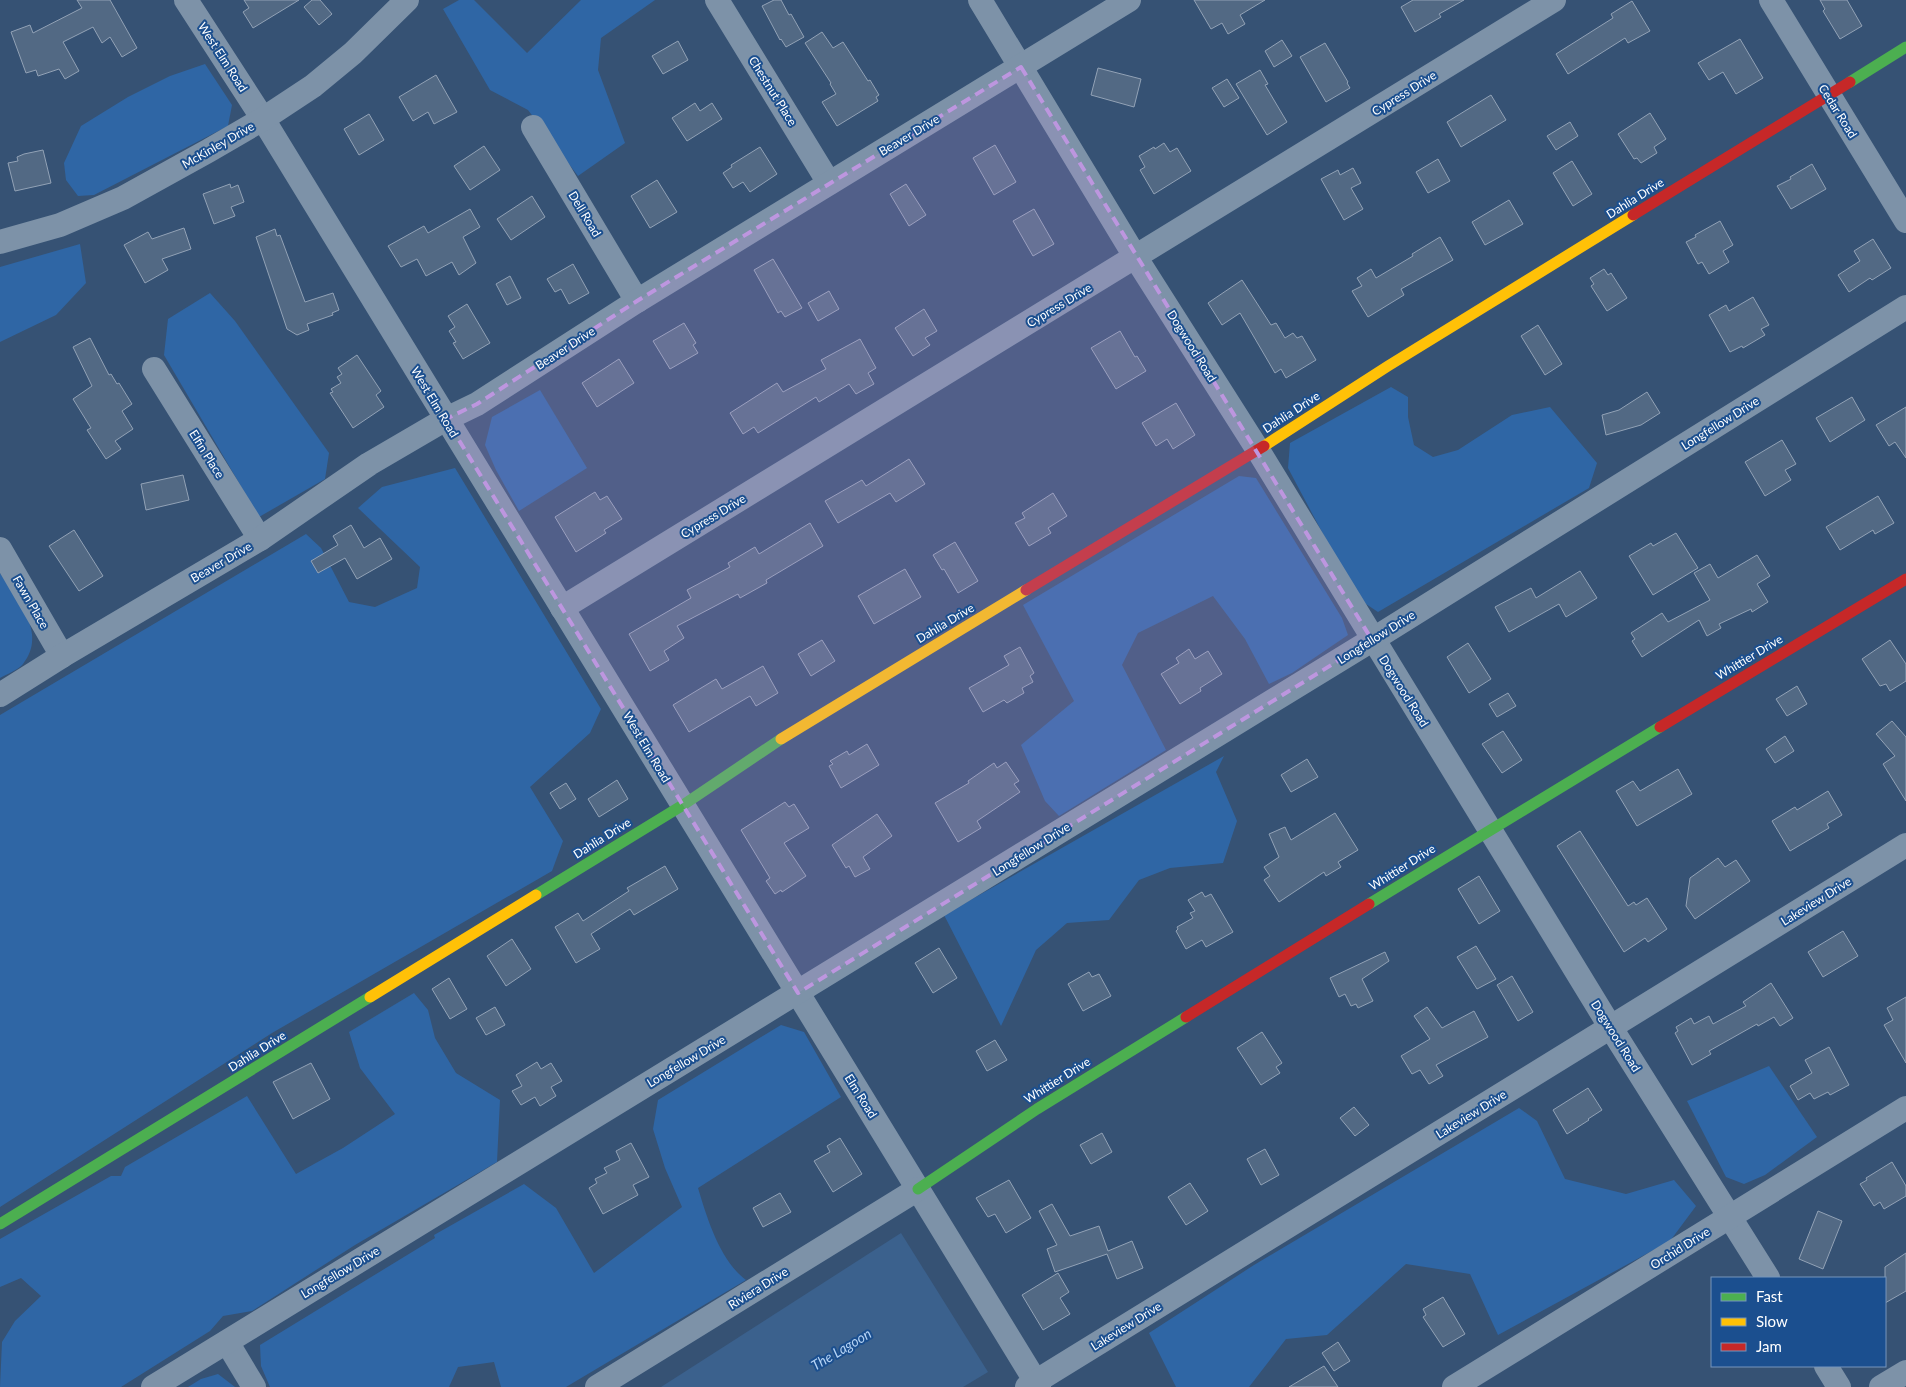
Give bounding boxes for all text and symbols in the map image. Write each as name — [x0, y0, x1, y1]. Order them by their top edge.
street label: West Elm Road — [195, 19, 251, 95]
street label: Chestnut Place — [746, 53, 800, 129]
street label: Cypress Drive — [1369, 67, 1439, 119]
street label: Cedar Road — [1816, 81, 1860, 141]
street label: Beaver Drive — [876, 111, 942, 159]
street label: McKinley Drive — [179, 118, 257, 172]
street label: Dahlia Drive — [1603, 174, 1667, 222]
street label: Dell Road — [566, 188, 604, 240]
street label: Cypress Drive — [1024, 280, 1094, 330]
street label: Dogwood Road — [1164, 308, 1220, 384]
street label: Beaver Drive — [532, 323, 598, 373]
street label: West Elm Road — [408, 364, 462, 440]
street label: Dahlia Drive — [1260, 388, 1322, 436]
street label: Longfellow Drive — [1678, 393, 1762, 453]
street label: Elfin Place — [186, 427, 228, 481]
street label: Cypress Drive — [678, 491, 748, 541]
street label: Beaver Drive — [188, 539, 254, 585]
street label: Fawn Place — [10, 573, 52, 631]
street label: Dahlia Drive — [913, 600, 977, 646]
street label: Longfellow Drive — [1334, 607, 1418, 667]
street label: Whittier Drive — [1713, 631, 1785, 683]
street label: Dogwood Road — [1376, 653, 1432, 729]
street label: West Elm Road — [620, 709, 674, 785]
street label: Dahlia Drive — [570, 814, 634, 862]
street label: Longfellow Drive — [989, 819, 1073, 879]
street label: Whittier Drive — [1366, 841, 1438, 893]
street label: Lakeview Drive — [1778, 873, 1854, 929]
street label: Dogwood Road — [1588, 998, 1644, 1074]
street label: Dahlia Drive — [225, 1027, 289, 1075]
street label: Longfellow Drive — [644, 1032, 728, 1090]
street label: Whittier Drive — [1021, 1054, 1093, 1106]
street label: Elm Road — [842, 1071, 880, 1121]
street label: Lakeview Drive — [1433, 1086, 1509, 1142]
street label: Orchid Drive — [1647, 1224, 1713, 1272]
street label: Longfellow Drive — [298, 1243, 382, 1301]
street label: Riviera Drive — [725, 1264, 791, 1312]
legend — [1711, 1277, 1886, 1367]
text: Fast — [1756, 1287, 1783, 1305]
street label: Lakeview Drive — [1088, 1298, 1164, 1354]
text: Slow — [1756, 1312, 1788, 1330]
water label: The Lagoon — [808, 1324, 874, 1374]
text: Jam — [1756, 1337, 1782, 1355]

